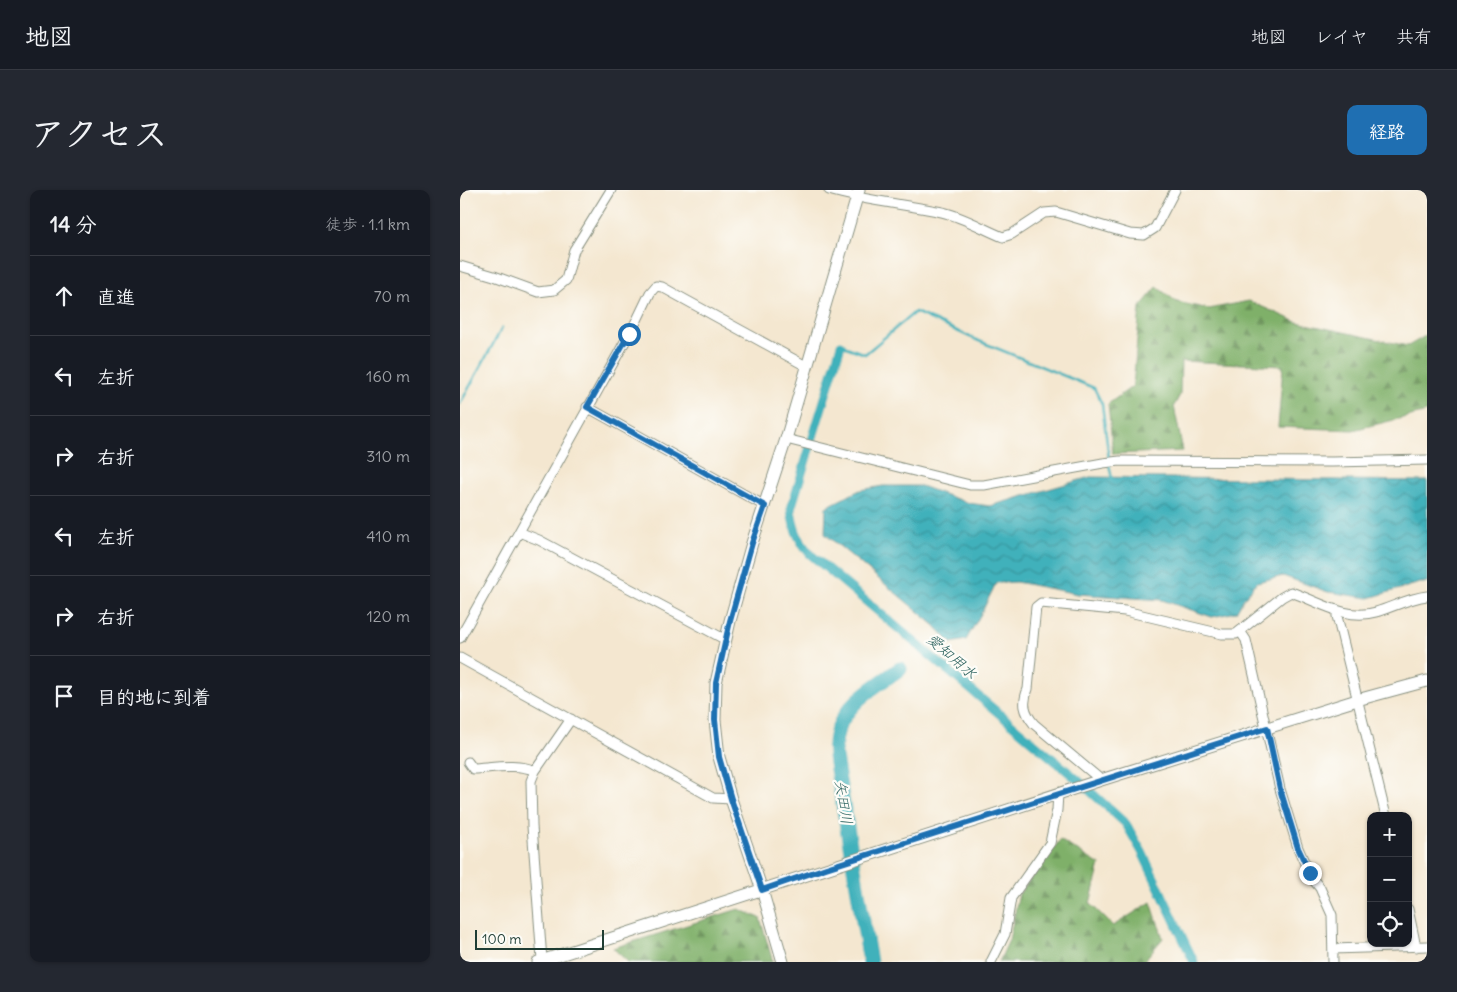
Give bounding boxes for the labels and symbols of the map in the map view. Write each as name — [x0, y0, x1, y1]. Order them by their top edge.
route start — [618, 323, 641, 346]
water label: 愛知用水 — [923, 629, 981, 683]
water label: 矢田川 — [831, 778, 857, 826]
route end — [1299, 862, 1322, 885]
scale bar — [475, 927, 604, 950]

